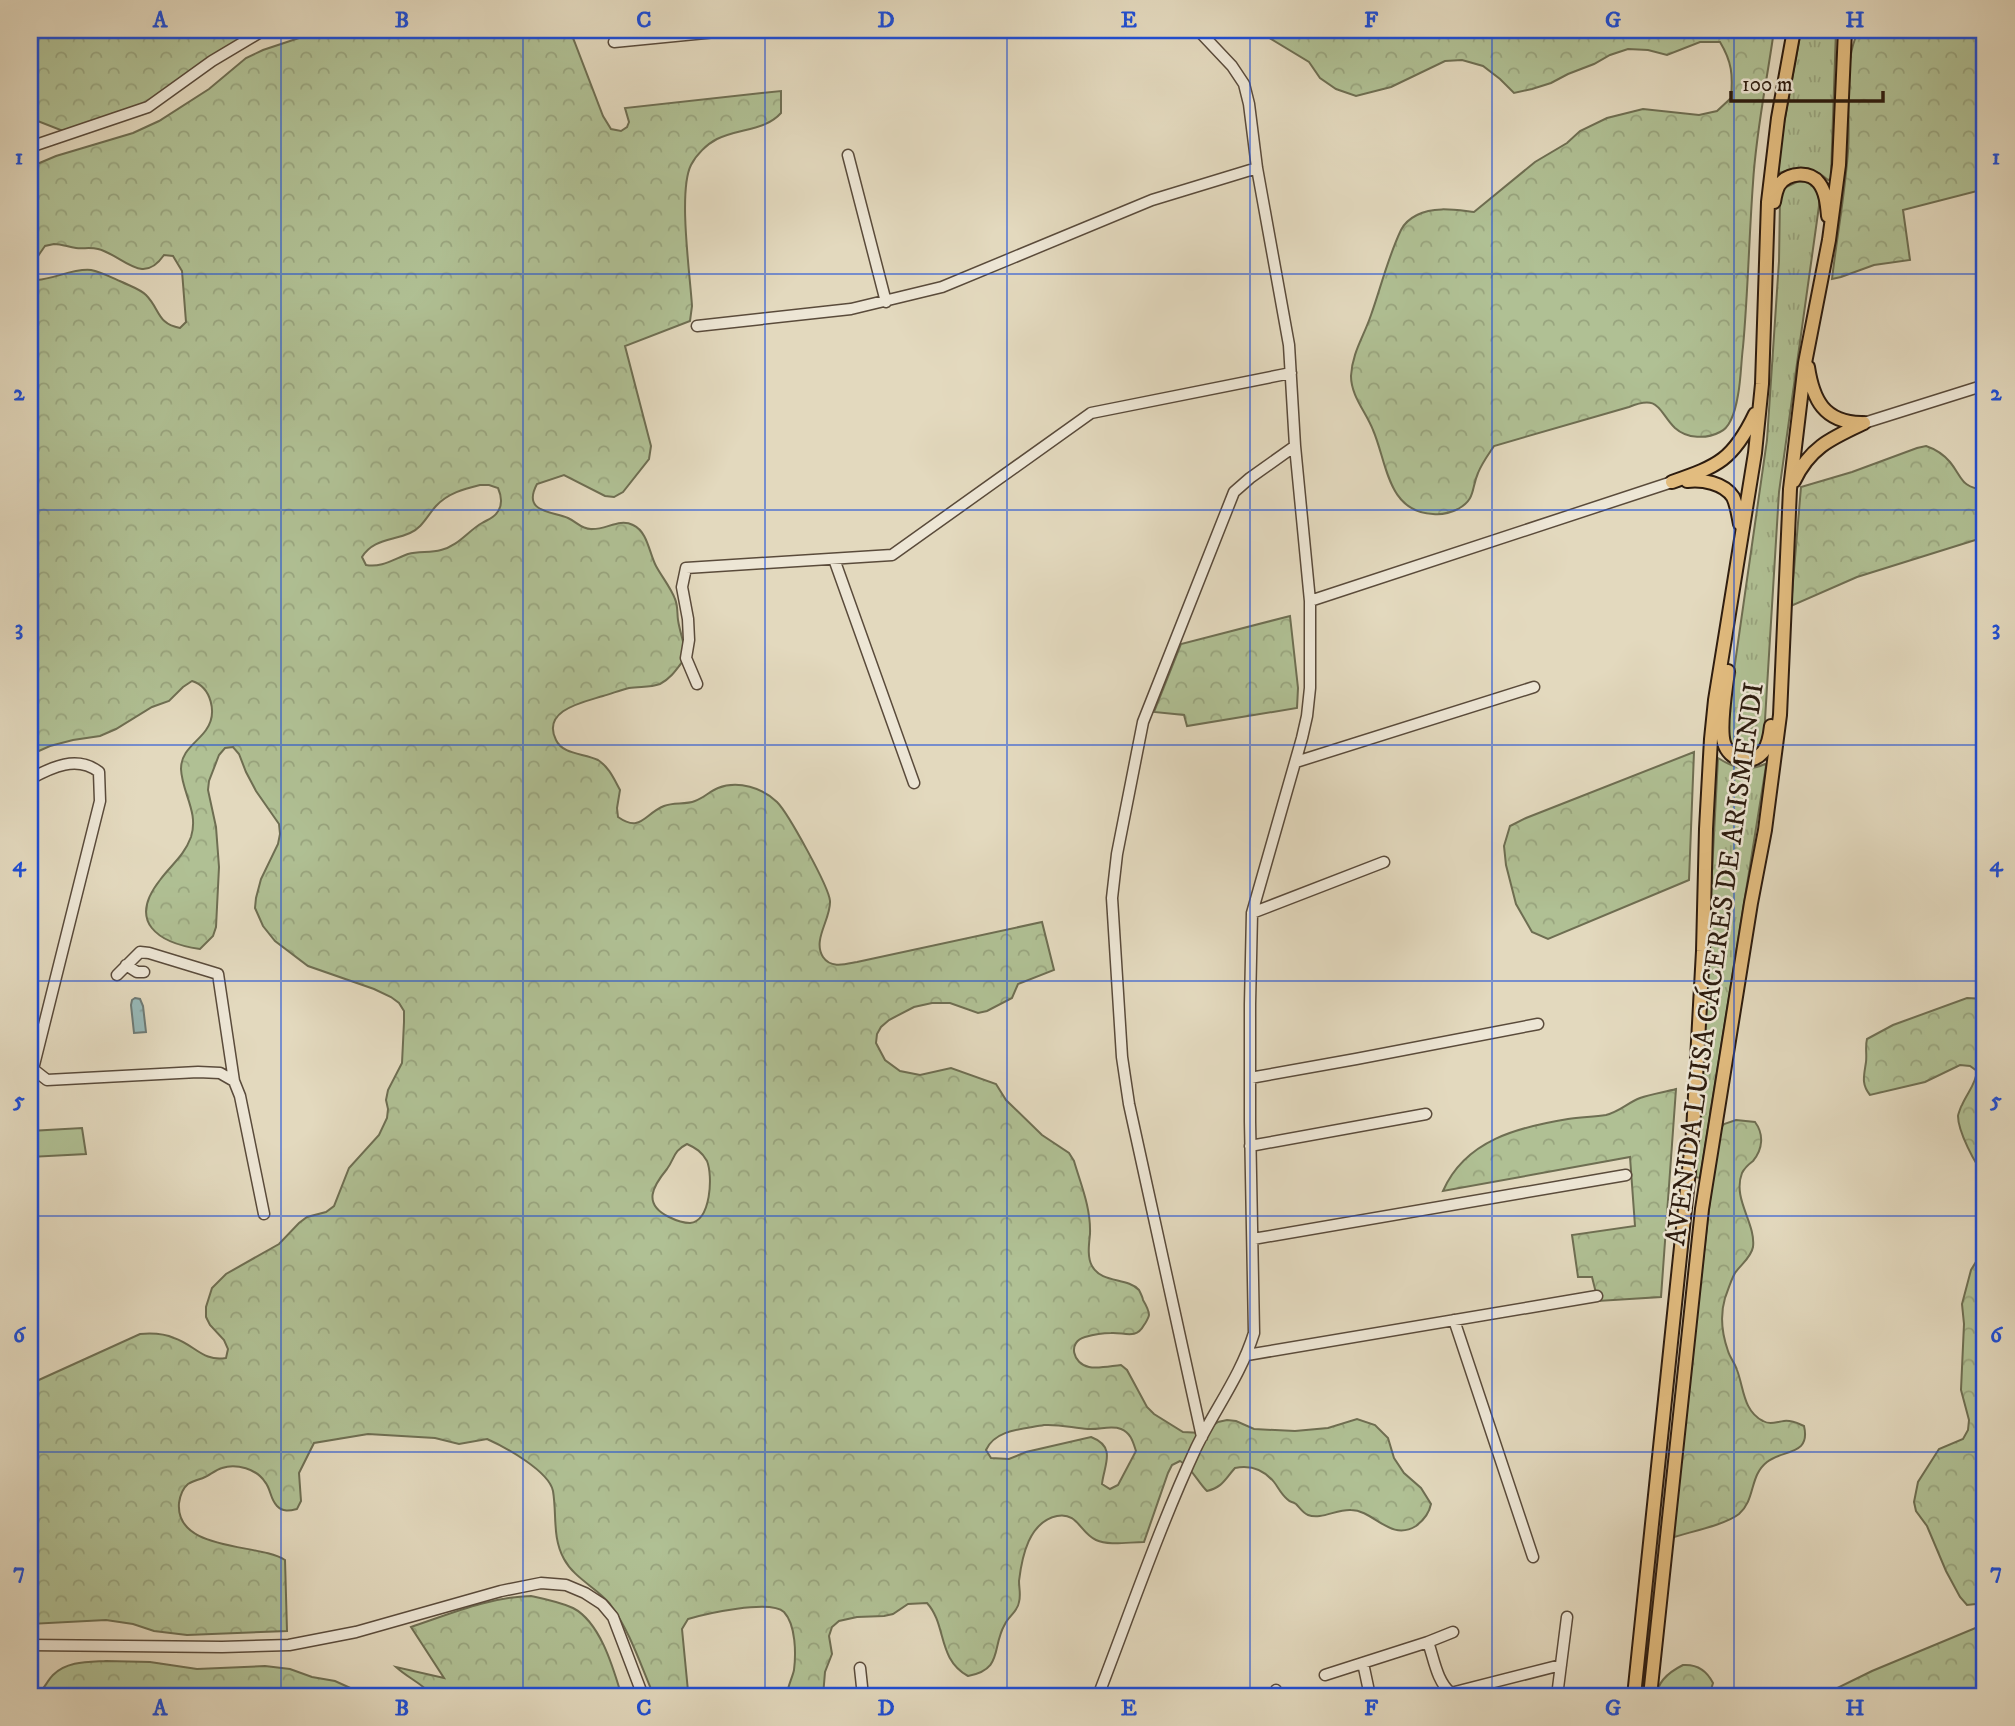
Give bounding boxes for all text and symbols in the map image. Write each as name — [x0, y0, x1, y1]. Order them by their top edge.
text: A — [152, 6, 169, 35]
text: B — [395, 6, 409, 35]
text: C — [636, 6, 652, 35]
text: D — [877, 6, 895, 35]
text: E — [1121, 6, 1137, 35]
text: F — [1364, 6, 1379, 35]
text: G — [1605, 6, 1621, 35]
text: H — [1845, 6, 1865, 35]
scale bar — [1731, 60, 1884, 104]
text: 100 m — [1742, 72, 1793, 98]
text: 1 — [15, 143, 23, 172]
text: 1 — [1992, 143, 2000, 172]
text: 2 — [13, 379, 25, 408]
text: 2 — [1990, 379, 2002, 408]
text: 3 — [15, 614, 23, 643]
text: 3 — [1992, 614, 2000, 643]
street label: AVENIDA LUISA CÁCERES DE ARISMENDI — [1657, 680, 1772, 1248]
text: 4 — [12, 850, 27, 879]
text: 4 — [1989, 850, 2004, 879]
text: 5 — [12, 1086, 25, 1115]
text: 5 — [1989, 1086, 2002, 1115]
text: 6 — [13, 1321, 27, 1350]
text: 6 — [1990, 1321, 2004, 1350]
text: 7 — [13, 1557, 25, 1586]
text: 7 — [1990, 1557, 2002, 1586]
text: A — [152, 1694, 169, 1723]
text: B — [395, 1694, 409, 1723]
text: C — [636, 1694, 652, 1723]
text: D — [877, 1694, 895, 1723]
text: E — [1121, 1694, 1137, 1723]
text: F — [1364, 1694, 1379, 1723]
text: G — [1605, 1694, 1621, 1723]
text: H — [1845, 1694, 1865, 1723]

